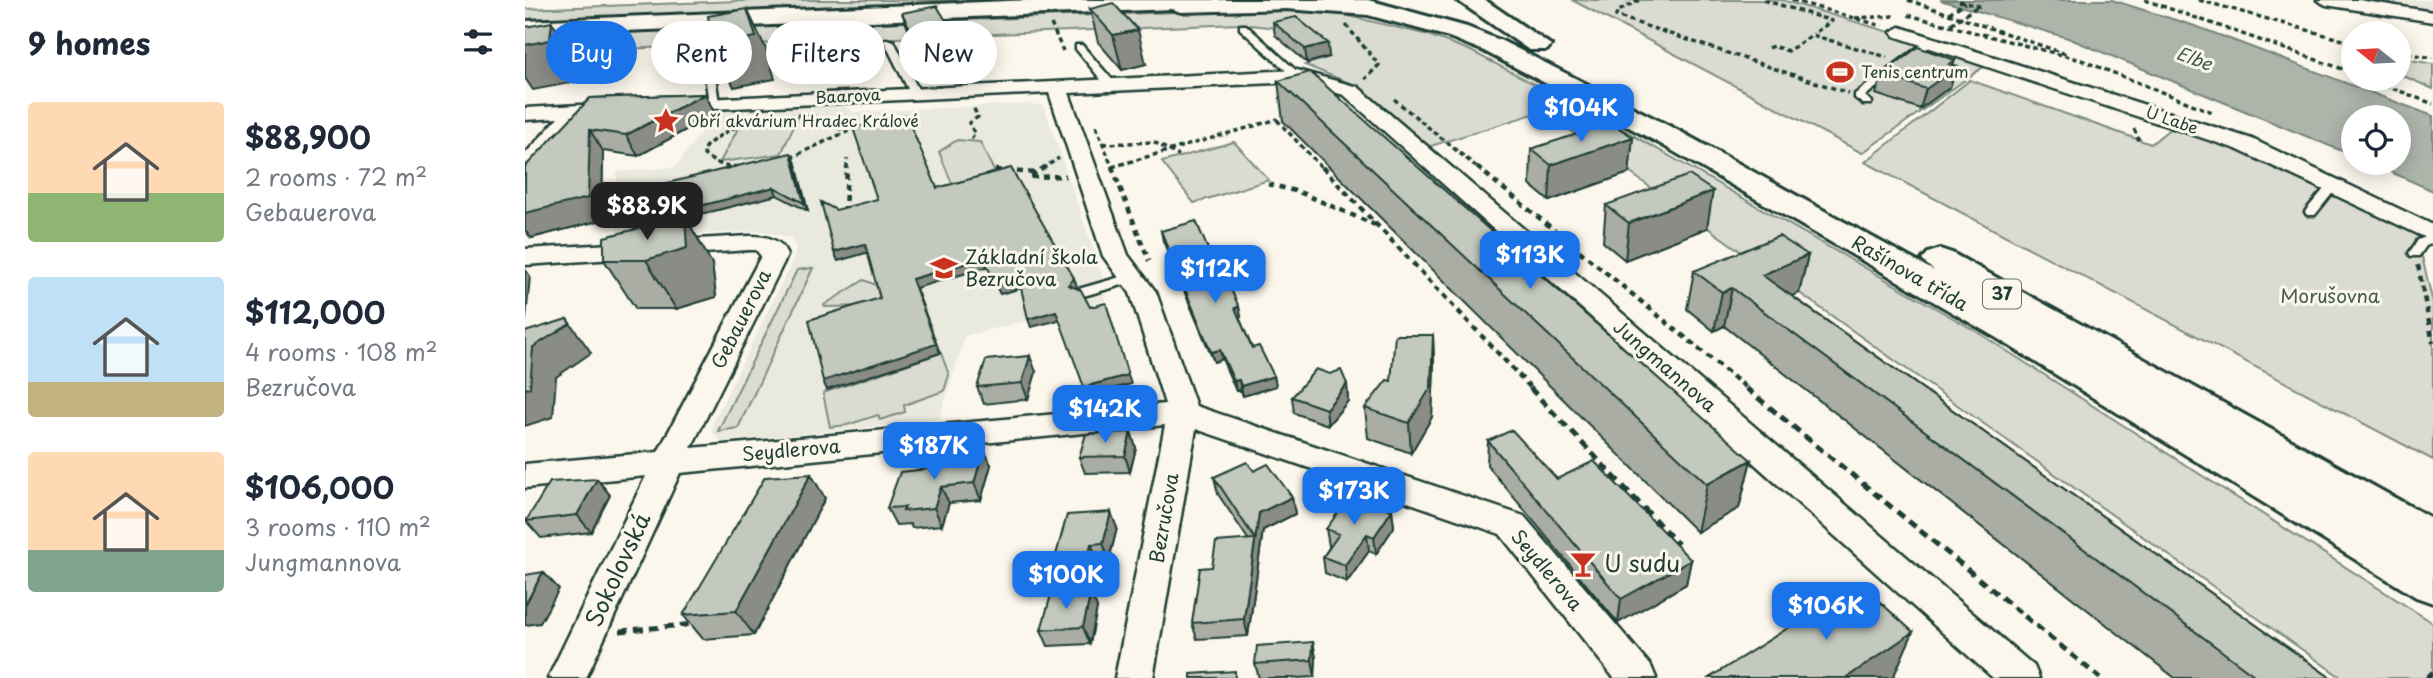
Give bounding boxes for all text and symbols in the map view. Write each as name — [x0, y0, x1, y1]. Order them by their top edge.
text: 9 homes — [28, 20, 150, 65]
chip: Buy — [546, 21, 637, 84]
chip: Rent — [651, 21, 752, 84]
chip: Filters — [766, 21, 885, 84]
chip: New — [899, 21, 997, 84]
north arrow — [2341, 21, 2411, 91]
map controls — [2341, 21, 2411, 175]
icon: filters — [459, 23, 497, 61]
water label: Elbe — [2173, 39, 2217, 77]
sports icon: Tenis centrum — [1825, 57, 1855, 87]
place label: Tenis centrum — [1861, 59, 1969, 83]
street label: Baarova — [815, 81, 881, 109]
pin: $104K — [1532, 85, 1630, 144]
text: $104K — [1544, 89, 1618, 124]
street label: U Labe — [2143, 99, 2202, 139]
button: locate — [2341, 105, 2411, 175]
place icon: Obří akvárium Hradec Králové — [651, 106, 681, 136]
place label: Obří akvárium Hradec Králové — [687, 108, 919, 132]
text: $88,900 — [245, 114, 371, 159]
icon: home — [84, 130, 168, 214]
text: 2 rooms · 72 m² — [245, 159, 427, 194]
pin: $88.9K — [590, 182, 704, 242]
text: $88.9K — [607, 187, 687, 222]
text: Gebauerova — [245, 194, 376, 229]
street label: Rašínova třída — [1847, 227, 1974, 317]
pin: $113K — [1481, 232, 1579, 291]
text: $113K — [1496, 236, 1564, 271]
place label: Základní škola Bezručova — [965, 242, 1098, 292]
pin: $112K — [1166, 246, 1264, 305]
text: $112K — [1181, 250, 1249, 285]
school or university icon: Základní škola Bezručova — [929, 253, 959, 283]
street label: Gebauerova — [703, 264, 777, 373]
road number: 37 — [1983, 280, 2021, 308]
park label: Morušovna — [2280, 281, 2380, 309]
text: $112,000 — [245, 289, 385, 334]
icon: home — [84, 305, 168, 389]
street label: Jungmannova — [1608, 312, 1724, 418]
text: 4 rooms · 108 m² — [245, 334, 438, 369]
text: Bezručova — [245, 369, 356, 404]
pin: $142K — [1056, 386, 1154, 445]
text: $142K — [1069, 390, 1142, 425]
pin: $187K — [885, 422, 983, 482]
text: $187K — [899, 427, 969, 462]
street label: Seydlerova — [741, 431, 842, 467]
text: $106,000 — [245, 464, 394, 509]
pin: $173K — [1305, 468, 1403, 527]
street label: Bezručova — [1141, 470, 1185, 565]
text: $173K — [1318, 472, 1390, 507]
icon: home — [84, 480, 168, 564]
street label: Sokolovská — [575, 506, 659, 632]
text: 3 rooms · 110 m² — [245, 509, 431, 544]
street label: Seydlerova — [1505, 523, 1590, 616]
text: Jungmannova — [245, 544, 401, 579]
place label: U sudu — [1604, 545, 1680, 580]
bar icon: U sudu — [1568, 549, 1598, 579]
pin: $100K — [1017, 552, 1115, 611]
text: $100K — [1028, 556, 1104, 591]
pin: $106K — [1777, 582, 1875, 642]
text: $106K — [1788, 587, 1864, 622]

